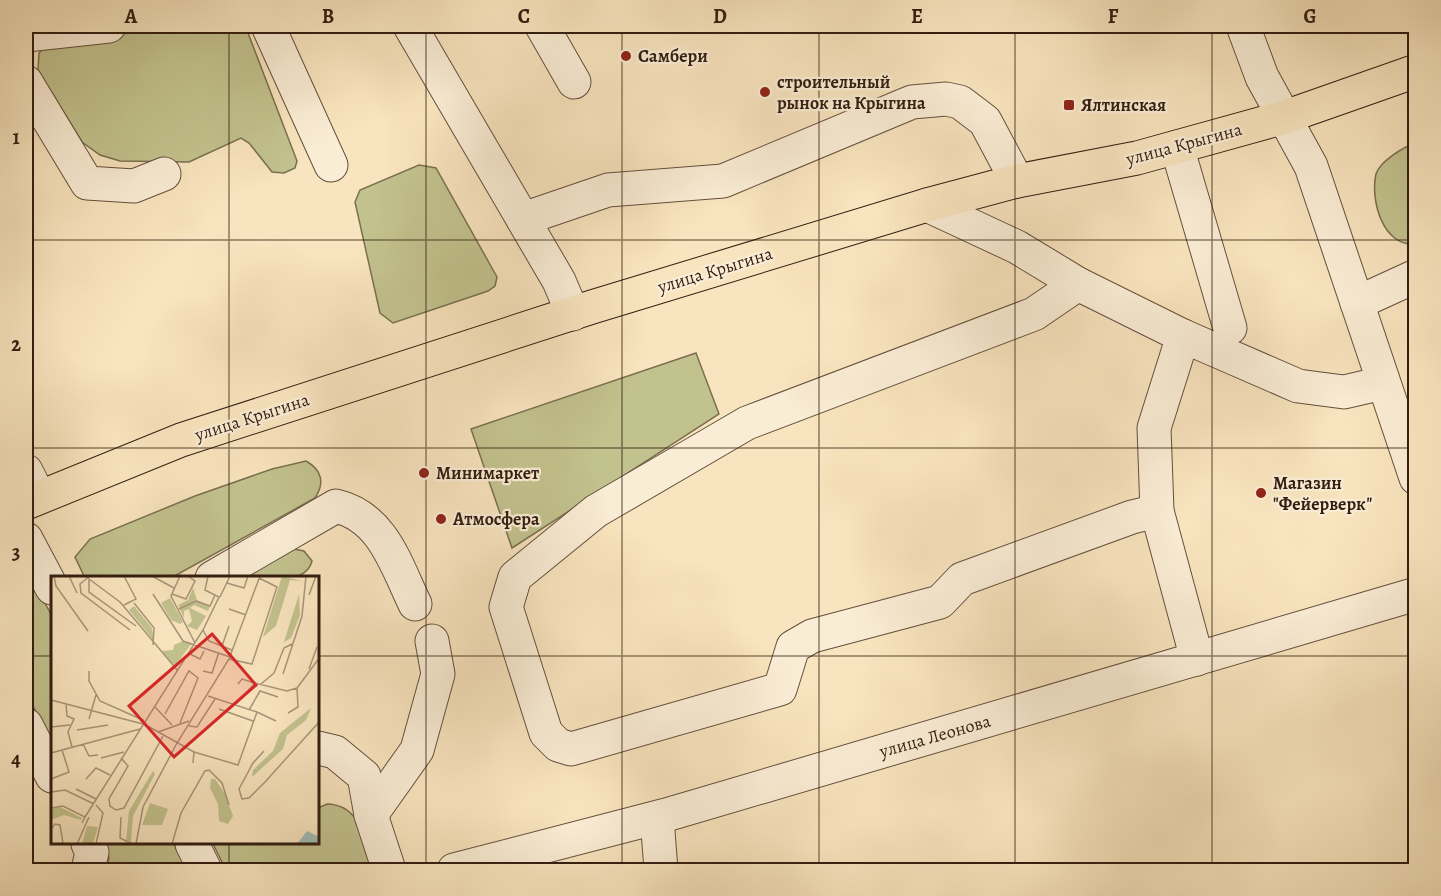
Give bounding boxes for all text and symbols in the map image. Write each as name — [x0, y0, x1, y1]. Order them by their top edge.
text: A — [124, 3, 138, 30]
text: B — [322, 3, 334, 30]
text: C — [518, 3, 530, 30]
text: D — [713, 3, 727, 30]
text: E — [911, 3, 923, 30]
text: F — [1108, 3, 1119, 30]
text: G — [1303, 3, 1317, 30]
place label: Самбери — [638, 44, 708, 68]
marker: Самбери — [619, 49, 633, 63]
place label: строительный рынок на Крыгина — [777, 70, 926, 115]
marker: строительный рынок на Крыгина — [758, 85, 772, 99]
place label: Ялтинская — [1081, 93, 1166, 117]
marker: Ялтинская — [1062, 98, 1076, 112]
street label: улица Крыгина — [1122, 117, 1245, 171]
text: 1 — [12, 124, 20, 151]
street label: улица Крыгина — [654, 241, 776, 299]
text: 2 — [11, 331, 21, 358]
street label: улица Крыгина — [191, 387, 313, 447]
place label: Минимаркет — [436, 461, 539, 485]
marker: Минимаркет — [417, 466, 431, 480]
place label: Магазин "Фейерверк" — [1273, 471, 1372, 516]
marker: Магазин "Фейерверк" — [1254, 486, 1268, 500]
place label: Атмосфера — [452, 507, 540, 531]
marker: Атмосфера — [434, 512, 448, 526]
text: 3 — [12, 539, 20, 566]
inset map — [51, 576, 320, 845]
street label: улица Леонова — [876, 708, 994, 764]
text: 4 — [11, 746, 21, 773]

